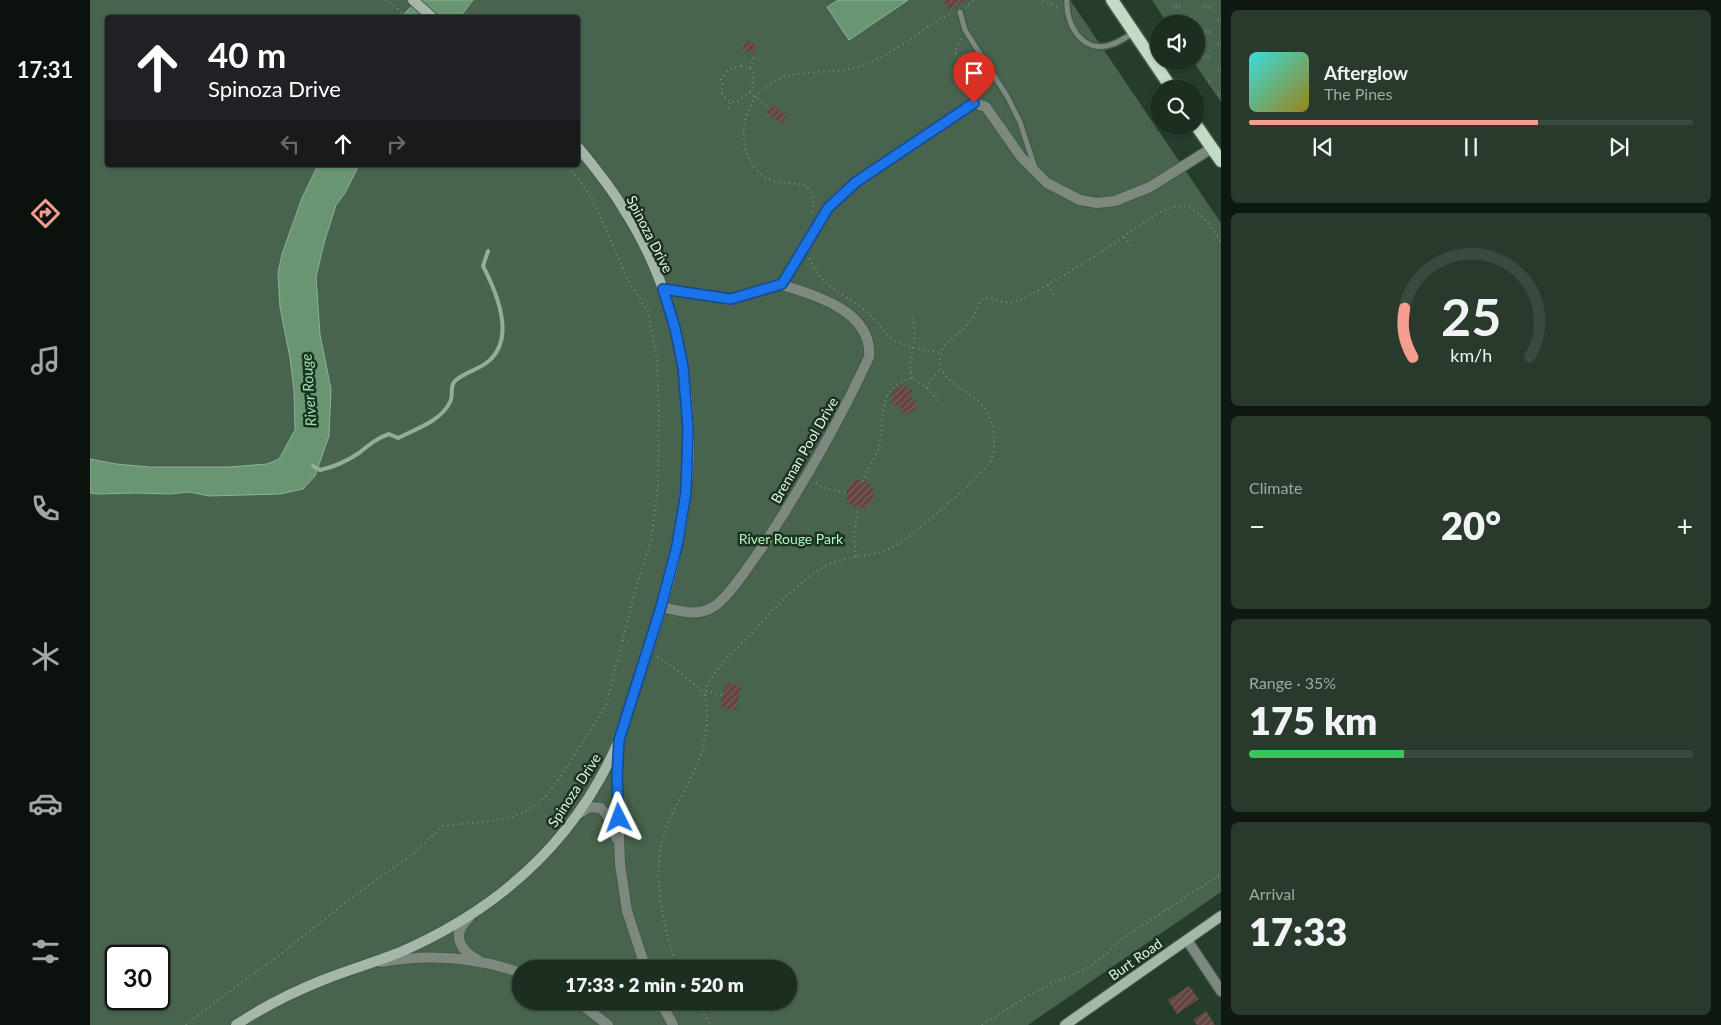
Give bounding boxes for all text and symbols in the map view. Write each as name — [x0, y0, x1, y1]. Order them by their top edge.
map controls — [1150, 15, 1205, 135]
button: sound — [1150, 15, 1205, 70]
text: 40 m — [208, 33, 286, 75]
icon: ahead — [125, 35, 190, 100]
pin — [953, 52, 995, 103]
text: 17:31 — [17, 56, 73, 83]
icon: arrive — [960, 59, 988, 87]
text: Afterglow — [1324, 61, 1408, 84]
text: Spinoza Drive — [208, 75, 341, 102]
button: search — [1150, 80, 1205, 135]
text: The Pines — [1324, 84, 1393, 103]
icon: left — [276, 130, 304, 158]
icon: ahead — [329, 130, 357, 158]
icon: right — [382, 130, 410, 158]
icon: previous — [1309, 133, 1337, 161]
icon: pause — [1457, 133, 1485, 161]
icon: next — [1605, 133, 1633, 161]
street label: Spinoza Drive — [623, 192, 677, 276]
icon: directions — [28, 196, 63, 231]
text: 25 — [1441, 285, 1501, 347]
icon: music — [28, 343, 63, 378]
text: km/h — [1450, 344, 1492, 366]
water label: River Rouge — [296, 353, 320, 427]
street label: Brennan Pool Drive — [767, 394, 841, 506]
text: Climate — [1249, 478, 1302, 497]
icon: phone — [28, 491, 63, 526]
text: 20° — [1441, 502, 1501, 548]
text: − — [1249, 509, 1265, 543]
text: + — [1677, 509, 1693, 543]
park label: River Rouge Park — [739, 530, 844, 547]
icon: climate — [28, 639, 63, 674]
text: Range · 35% — [1249, 673, 1336, 692]
text: 175 km — [1249, 697, 1377, 743]
street label: Spinoza Drive — [544, 750, 604, 830]
icon: car — [28, 786, 63, 821]
position arrow — [592, 791, 644, 843]
text: Arrival — [1249, 884, 1295, 903]
text: 17:33 — [1249, 908, 1347, 954]
icon: filters — [28, 934, 63, 969]
street label: Burt Road — [1105, 934, 1165, 984]
speed limit sign: 30 — [105, 945, 170, 1010]
text: 17:33 · 2 min · 520 m — [565, 973, 744, 996]

